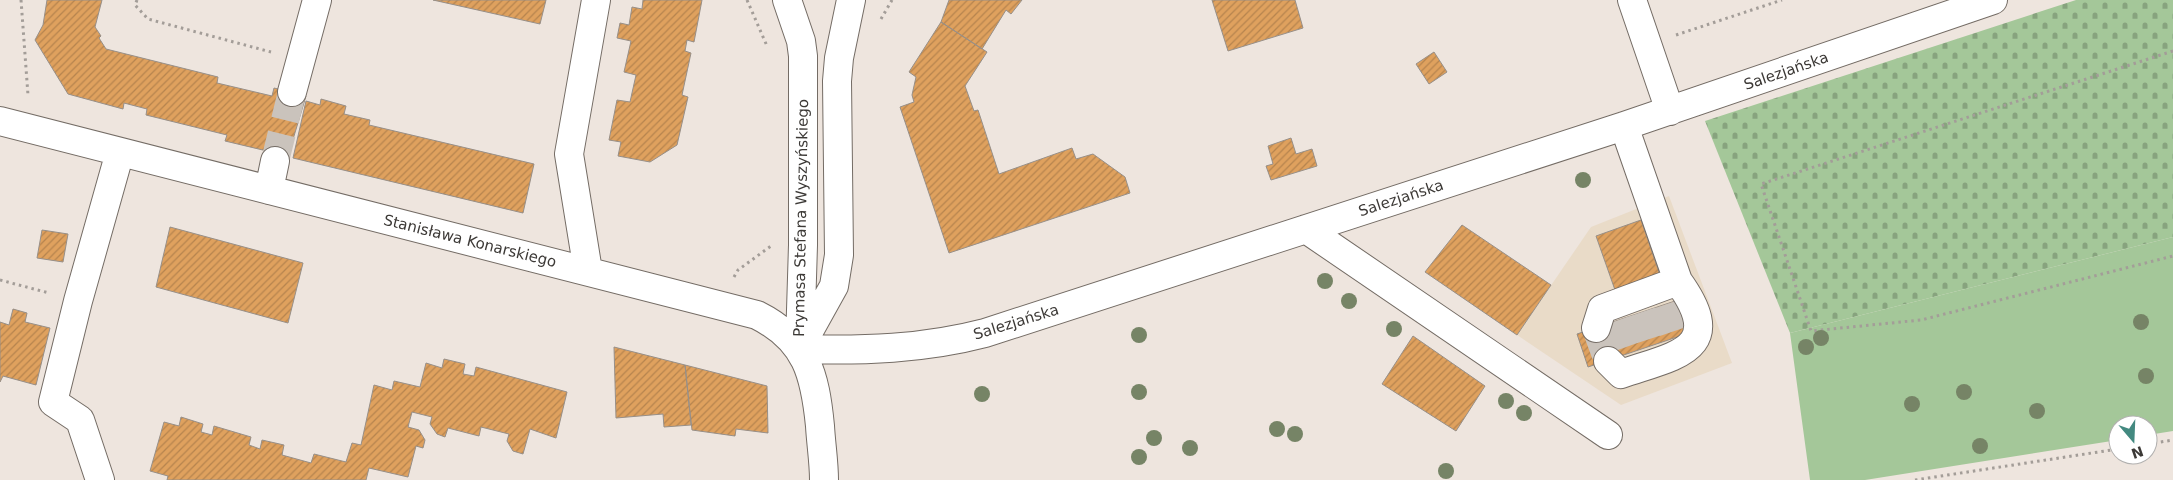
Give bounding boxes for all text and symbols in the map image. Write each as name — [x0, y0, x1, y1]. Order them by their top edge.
street label: Salezjańska — [1741, 48, 1831, 94]
street label: Prymasa Stefana Wyszyńskiego — [790, 99, 812, 337]
street label: Salezjańska — [1356, 176, 1446, 220]
street label: Stanisława Konarskiego — [382, 211, 558, 271]
street label: Salezjańska — [971, 300, 1061, 344]
north arrow — [2108, 415, 2158, 465]
text: N — [2129, 443, 2145, 462]

